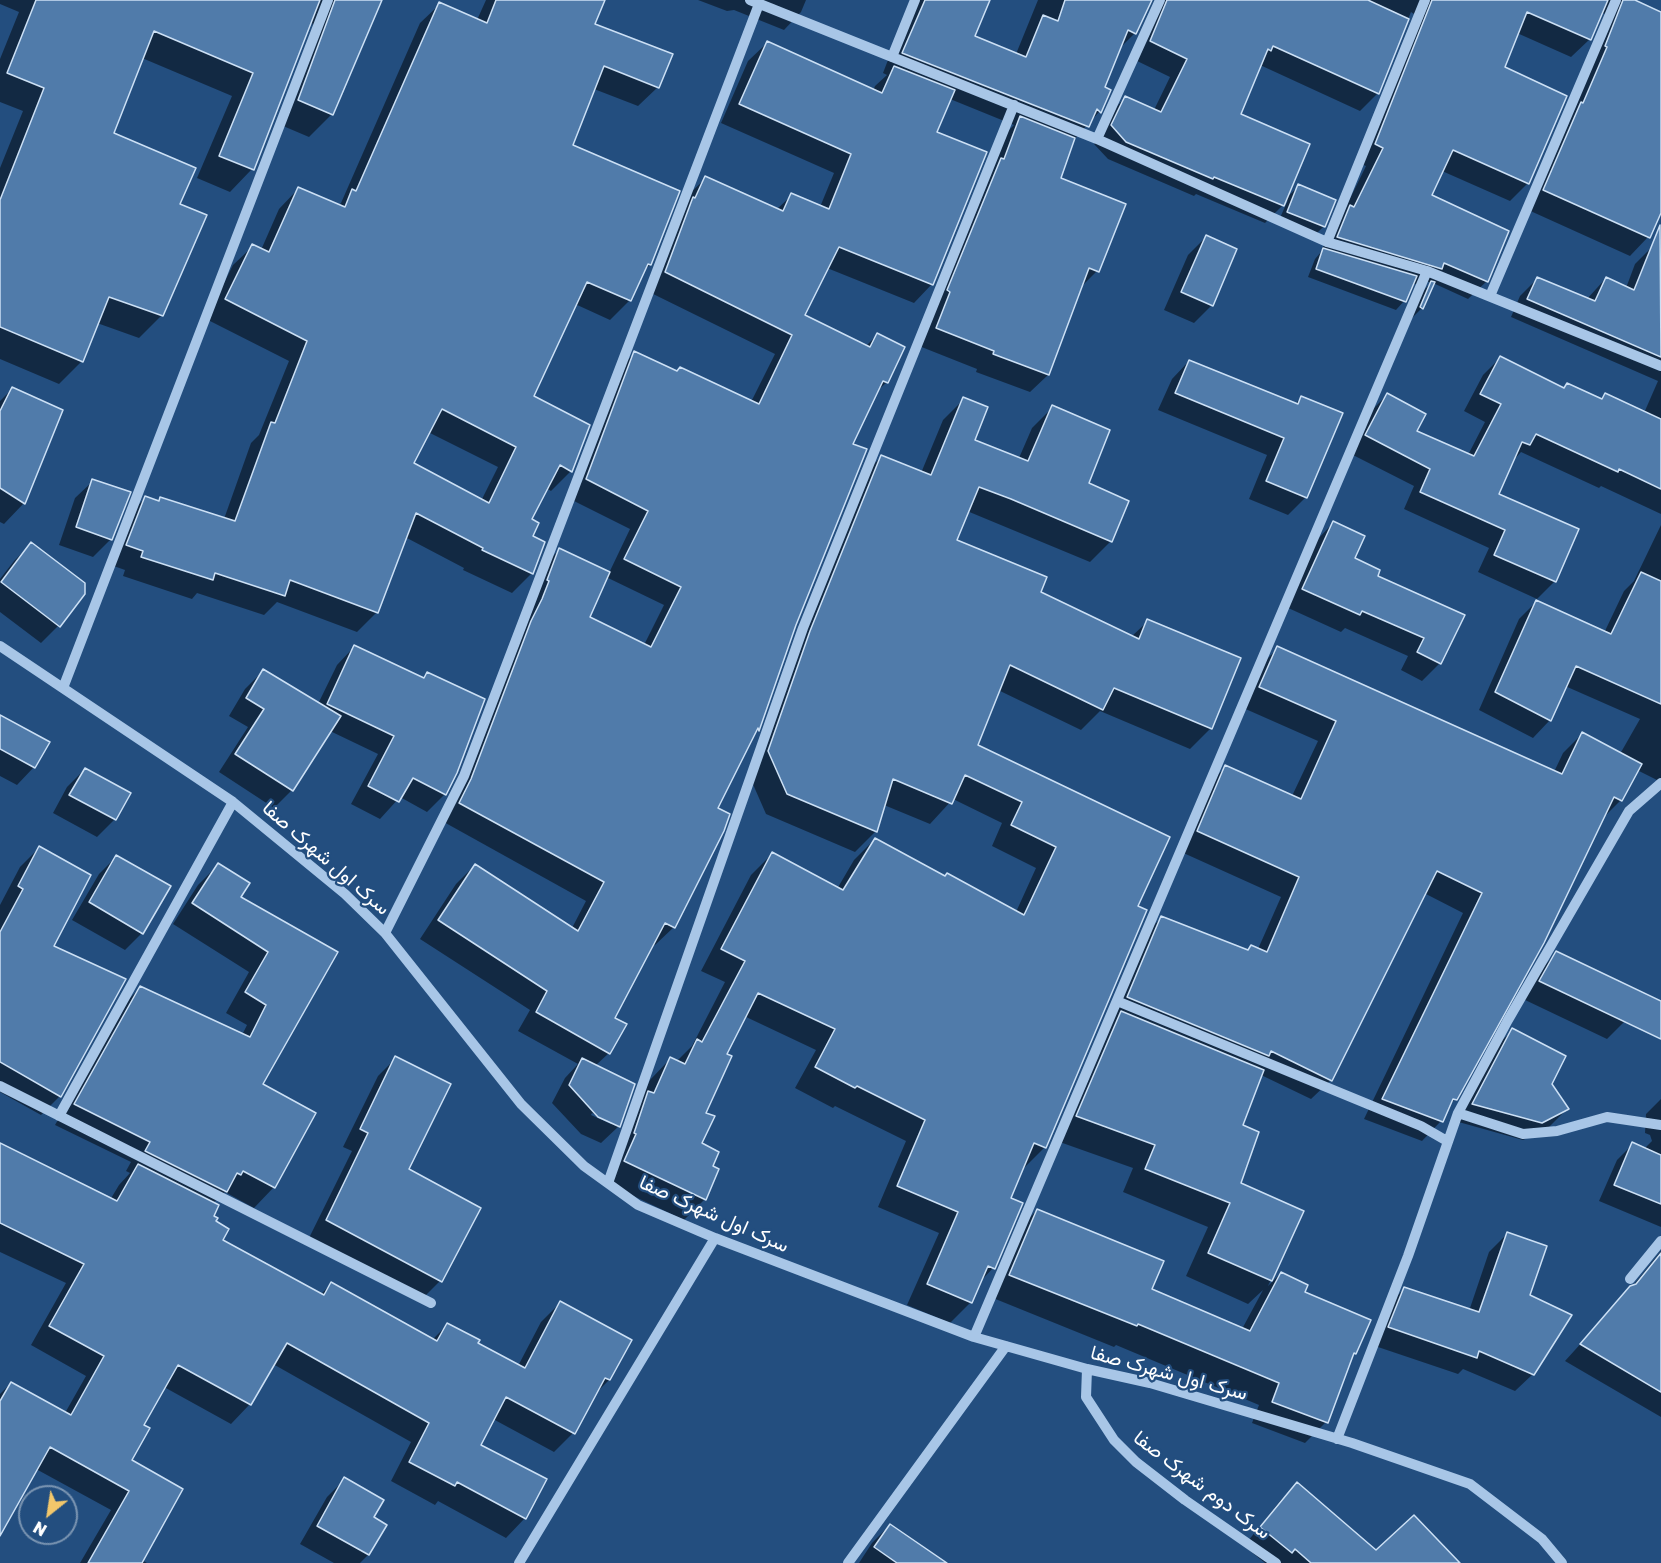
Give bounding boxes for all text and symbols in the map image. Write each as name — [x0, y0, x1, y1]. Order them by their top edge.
street label: سرک اول شهرک صفا — [257, 796, 395, 920]
street label: سرک اول شهرک صفا — [635, 1170, 793, 1258]
street label: سرک اول شهرک صفا — [1088, 1341, 1250, 1405]
street label: سرک دوم شهرک صفا — [1129, 1426, 1275, 1544]
north arrow — [18, 1485, 78, 1545]
text: N — [30, 1517, 50, 1541]

